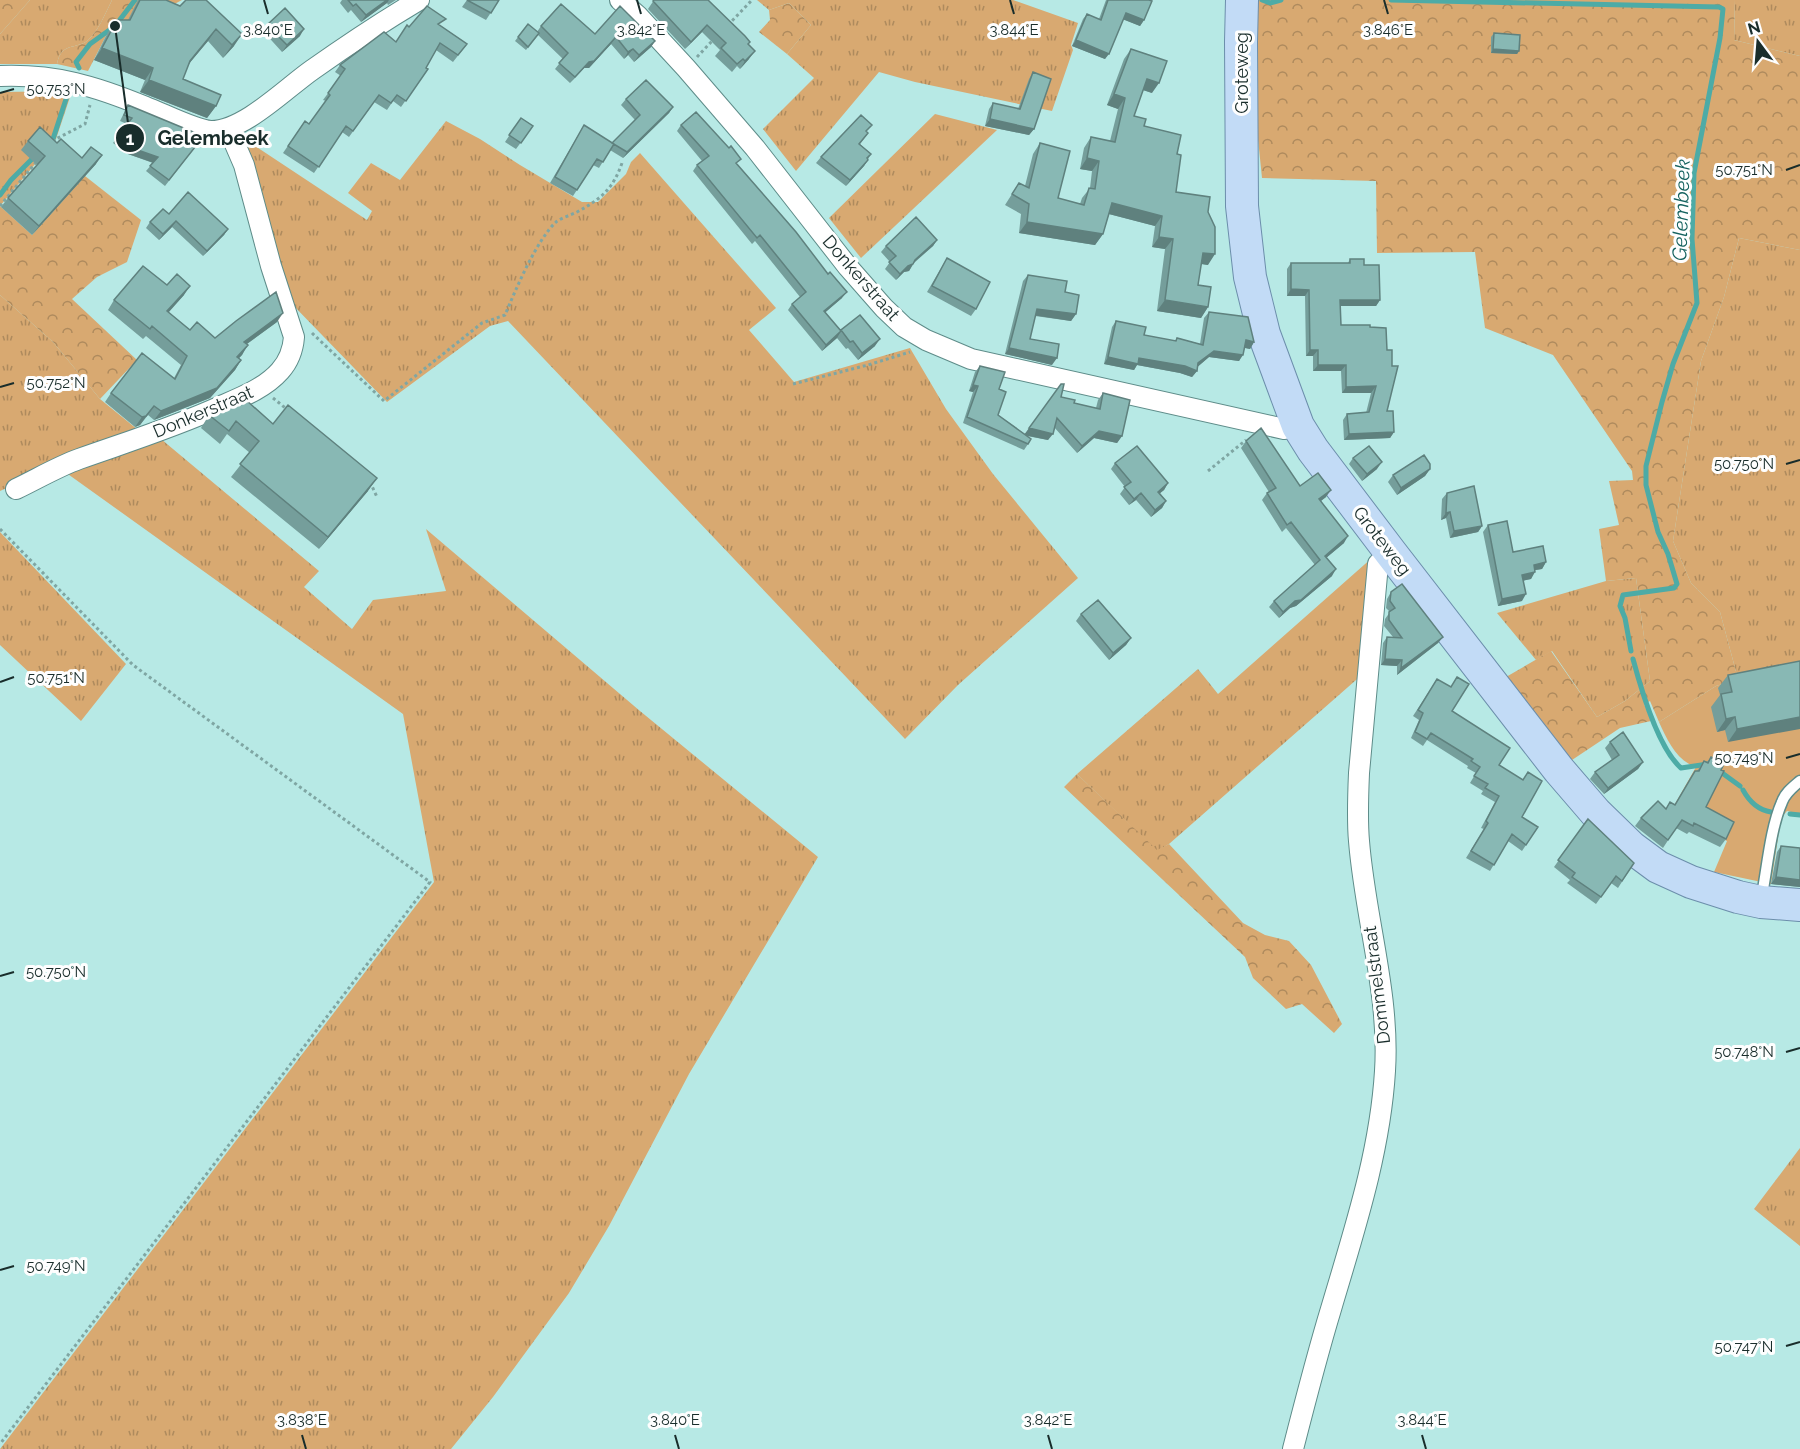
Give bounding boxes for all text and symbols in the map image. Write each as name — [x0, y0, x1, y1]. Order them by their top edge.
north arrow — [1728, 12, 1788, 72]
text: N — [1746, 17, 1762, 39]
text: 3.840°E — [243, 21, 293, 39]
text: 3.842°E — [617, 21, 665, 39]
text: 3.844°E — [989, 21, 1039, 39]
text: 3.846°E — [1363, 21, 1413, 39]
street label: Groteweg — [1231, 32, 1252, 114]
text: 50.753°N — [26, 80, 86, 98]
callout: Gelembeek — [115, 119, 280, 157]
text: Gelembeek — [157, 126, 269, 150]
text: 1 — [126, 128, 135, 149]
water label: Gelembeek — [1667, 158, 1695, 261]
text: 50.751°N — [1715, 161, 1773, 179]
street label: Donkerstraat — [818, 231, 904, 325]
text: 50.752°N — [27, 374, 85, 392]
street label: Donkerstraat — [150, 381, 256, 442]
text: 50.750°N — [1714, 455, 1774, 473]
street label: Groteweg — [1349, 502, 1416, 579]
text: 50.751°N — [27, 669, 85, 687]
text: 50.749°N — [1714, 749, 1774, 767]
street label: Dommelstraat — [1359, 925, 1394, 1045]
text: 50.750°N — [26, 963, 86, 981]
text: 50.748°N — [1714, 1043, 1774, 1061]
text: 50.749°N — [26, 1257, 86, 1275]
text: 50.747°N — [1715, 1338, 1773, 1356]
text: 3.838°E — [277, 1411, 327, 1429]
text: 3.840°E — [650, 1411, 700, 1429]
text: 3.842°E — [1024, 1411, 1072, 1429]
text: 3.844°E — [1397, 1411, 1447, 1429]

